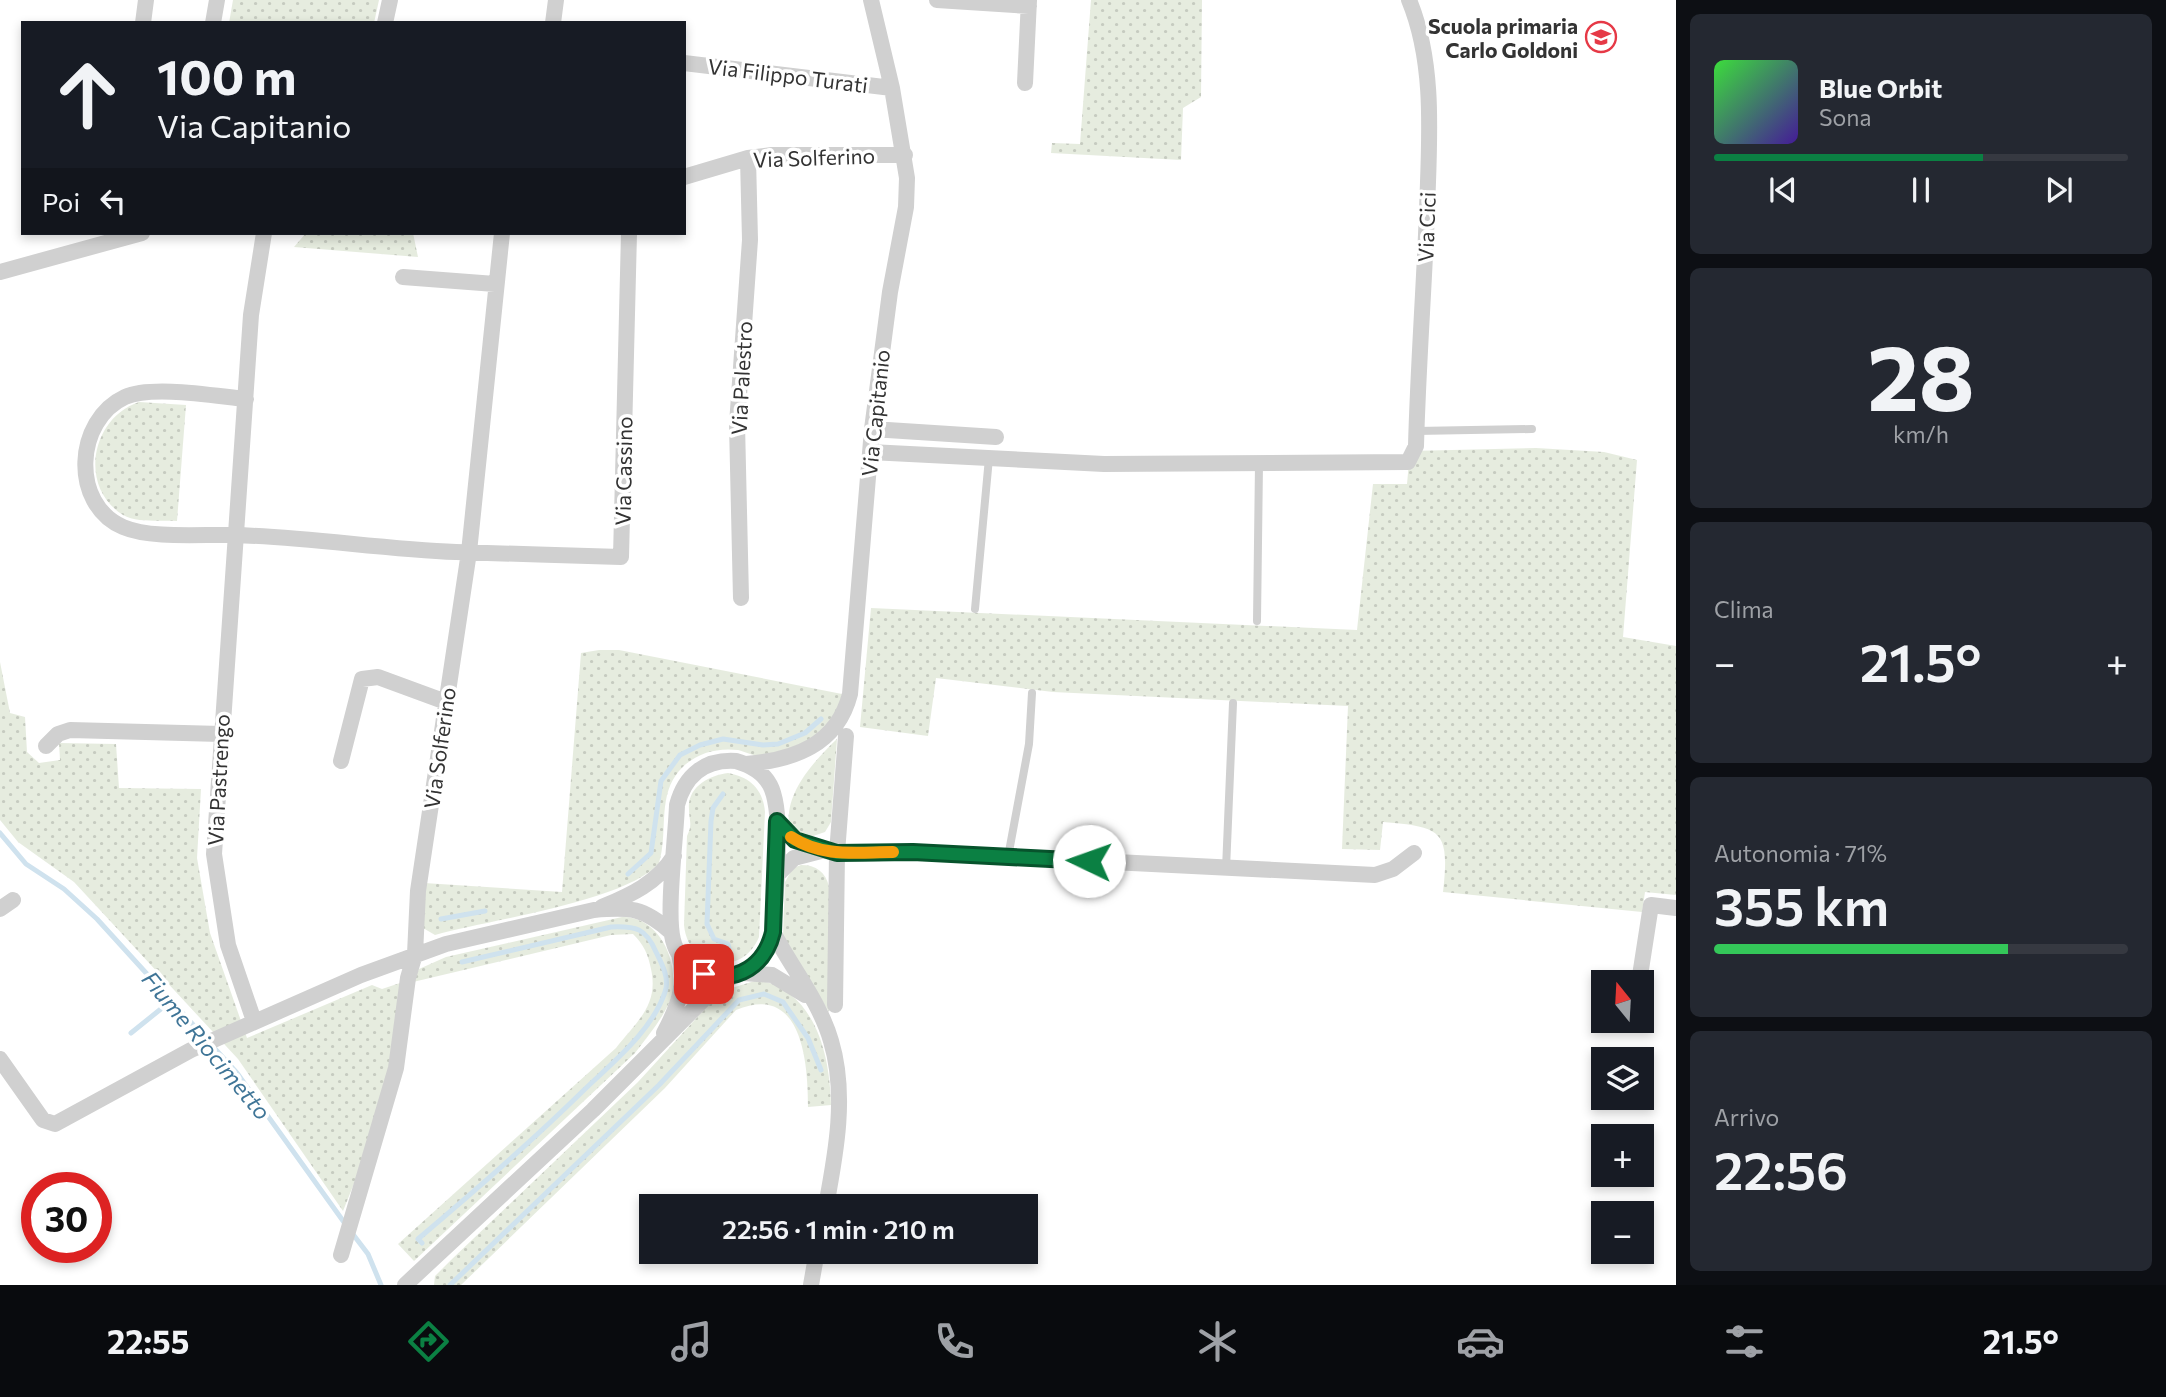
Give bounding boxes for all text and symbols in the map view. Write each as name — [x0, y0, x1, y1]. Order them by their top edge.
place label: Scuola primaria Carlo Goldoni — [1428, 13, 1578, 62]
school or university icon: Scuola primaria Carlo Goldoni — [1584, 20, 1618, 54]
text: 100 m — [157, 45, 296, 105]
icon: ahead — [42, 49, 133, 140]
street label: Via Filippo Turati — [707, 53, 869, 97]
text: Blue Orbit — [1819, 72, 1942, 103]
text: Sona — [1819, 103, 1871, 131]
text: Via Capitanio — [157, 105, 351, 145]
street label: Via Solferino — [752, 142, 876, 172]
icon: previous — [1764, 171, 1802, 209]
icon: pause — [1902, 171, 1940, 209]
icon: next — [2040, 171, 2078, 209]
icon: left — [94, 182, 132, 220]
text: Poi — [42, 186, 80, 217]
street label: Via Cici — [1412, 191, 1440, 263]
text: 28 — [1867, 318, 1975, 430]
street label: Via Palestro — [726, 320, 756, 436]
street label: Via Capitanio — [856, 348, 894, 478]
street label: Via Cassino — [610, 416, 636, 526]
text: km/h — [1893, 420, 1949, 448]
text: Clima — [1714, 595, 1774, 623]
text: 21.5° — [1860, 629, 1981, 693]
text: − — [1714, 638, 1736, 685]
text: + — [2106, 638, 2128, 685]
street label: Via Solferino — [418, 686, 460, 810]
street label: Via Pastrengo — [202, 713, 234, 847]
position arrow — [1052, 824, 1126, 898]
text: Autonomia · 71% — [1714, 839, 1887, 867]
text: 355 km — [1714, 873, 1889, 937]
pin — [674, 944, 734, 1004]
icon: arrive — [685, 955, 723, 993]
water label: Fiume Riocimetto — [137, 965, 277, 1125]
north arrow — [1591, 970, 1654, 1032]
map controls — [1591, 970, 1654, 1264]
button: layers — [1591, 1047, 1654, 1110]
text: Arrivo — [1714, 1103, 1779, 1131]
button: + — [1591, 1124, 1654, 1187]
text: 22:56 — [1714, 1137, 1848, 1201]
speed limit sign: 30 — [21, 1172, 112, 1263]
button: − — [1591, 1201, 1654, 1264]
text: 22:56 · 1 min · 210 m — [722, 1213, 955, 1244]
icon: directions — [404, 1317, 453, 1366]
icon: music — [667, 1317, 716, 1366]
icon: phone — [930, 1317, 979, 1366]
icon: climate — [1193, 1317, 1242, 1366]
icon: car — [1456, 1317, 1505, 1366]
icon: filters — [1720, 1317, 1769, 1366]
text: 22:55 — [107, 1321, 189, 1361]
text: 21.5° — [1983, 1321, 2059, 1361]

